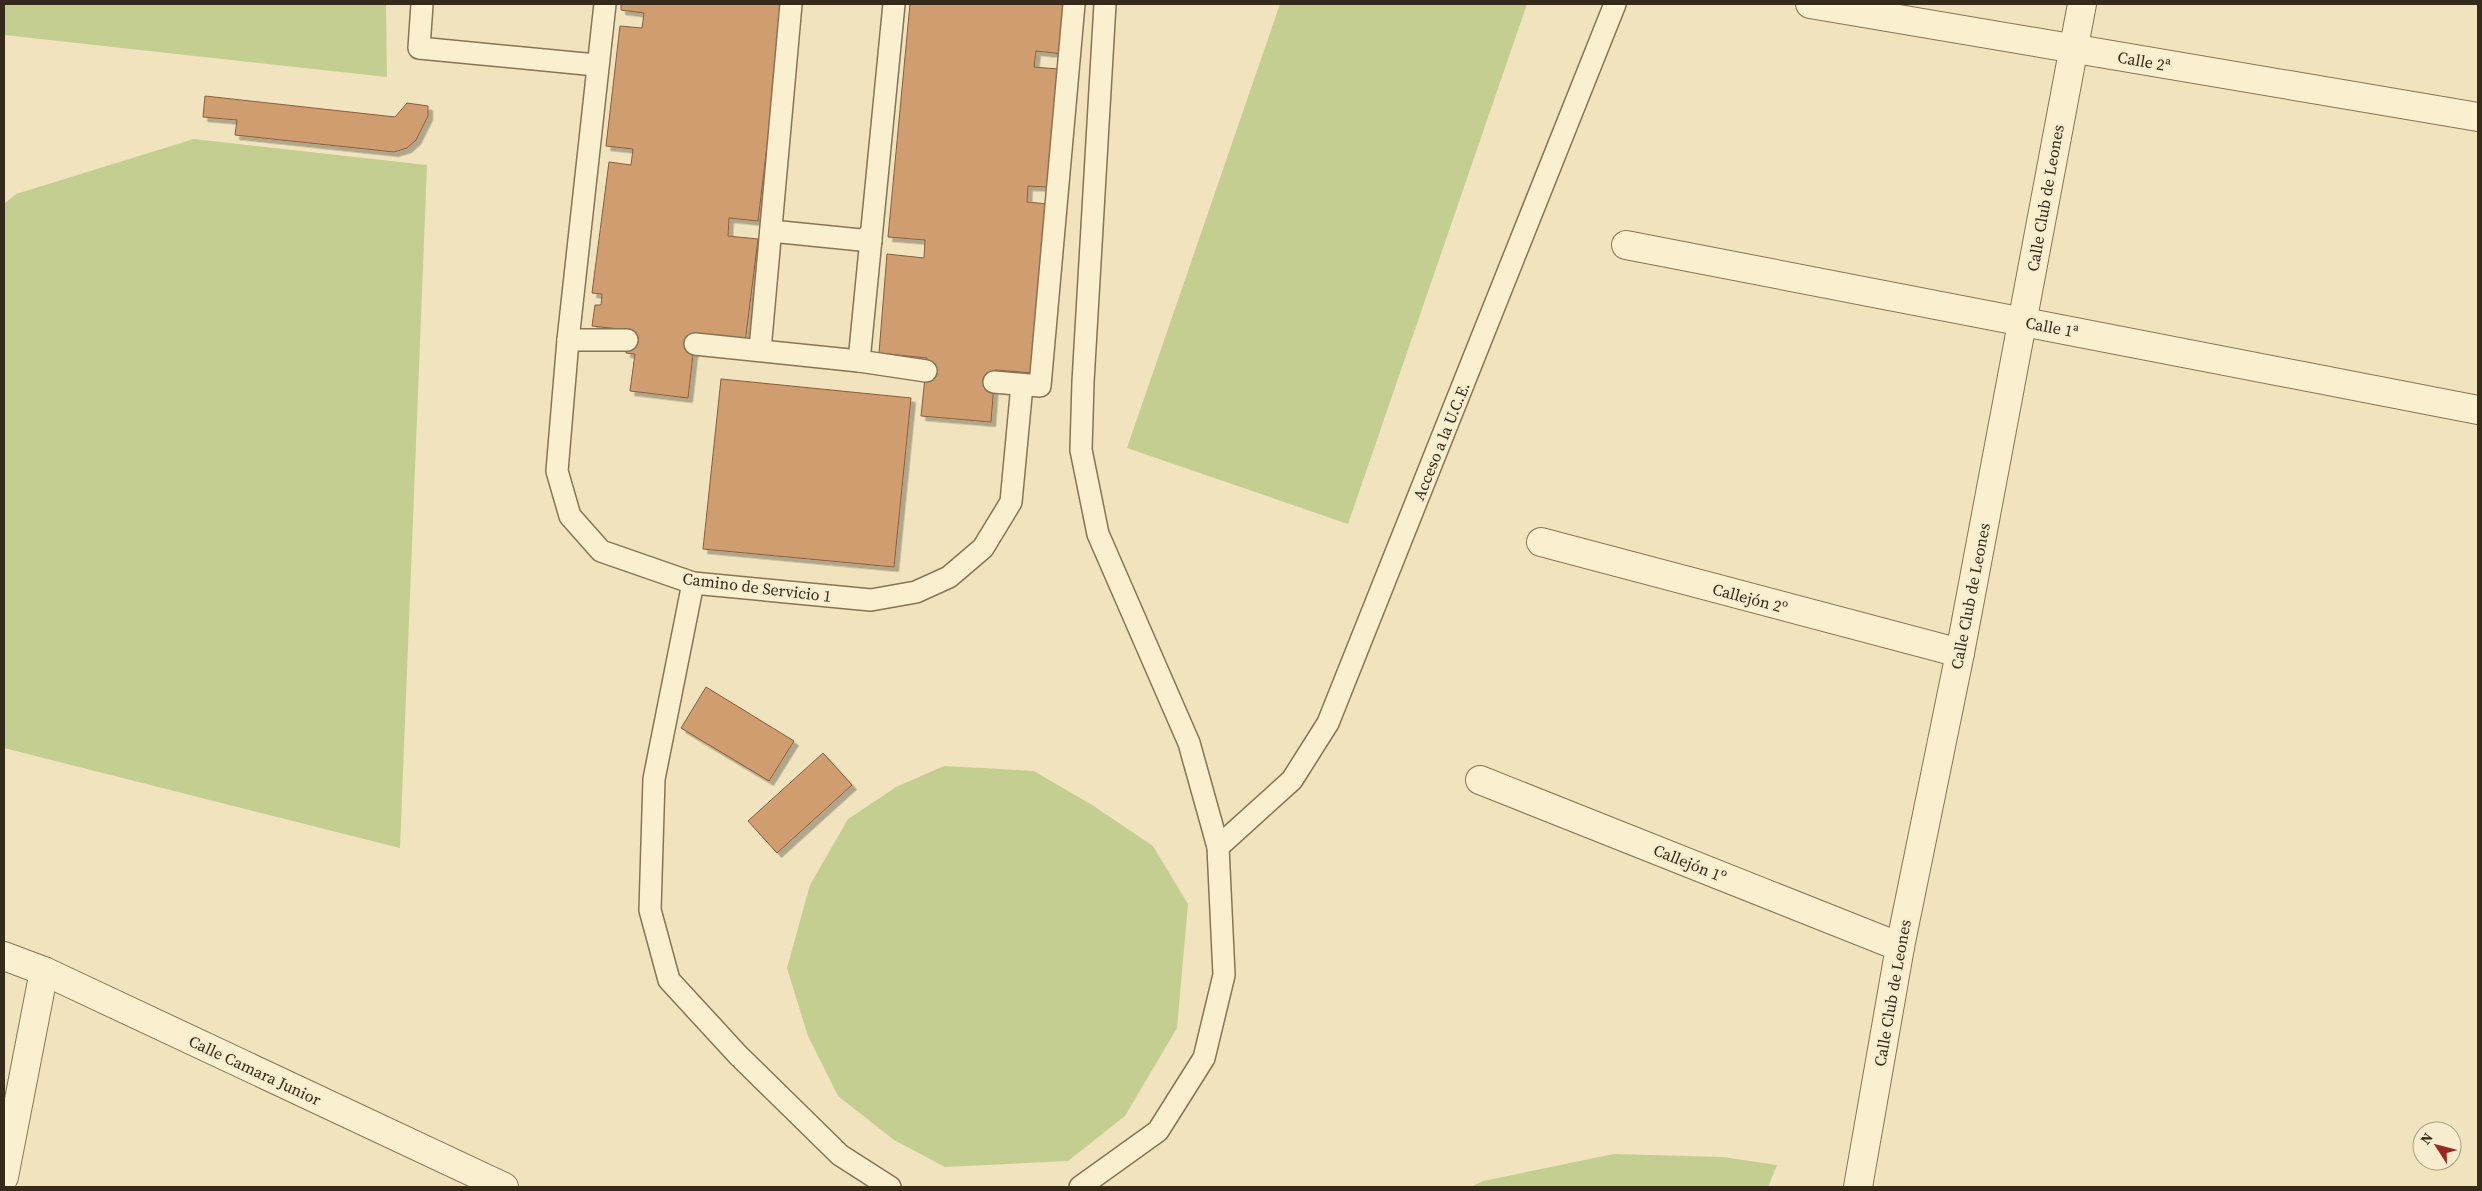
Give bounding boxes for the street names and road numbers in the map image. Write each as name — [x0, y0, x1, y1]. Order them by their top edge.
street label: Calle 2ª — [2116, 46, 2173, 77]
street label: Calle Club de Leones — [2021, 123, 2069, 273]
street label: Calle 1ª — [2024, 311, 2081, 343]
street label: Acceso a la U.C.E. — [1407, 379, 1475, 503]
street label: Calle Club de Leones — [1945, 521, 1995, 671]
street label: Camino de Servicio 1 — [681, 567, 833, 607]
street label: Callejón 2º — [1710, 577, 1790, 619]
street label: Callejón 1º — [1650, 838, 1730, 888]
street label: Calle Club de Leones — [1868, 918, 1916, 1068]
street label: Calle Camara Junior — [185, 1030, 325, 1110]

